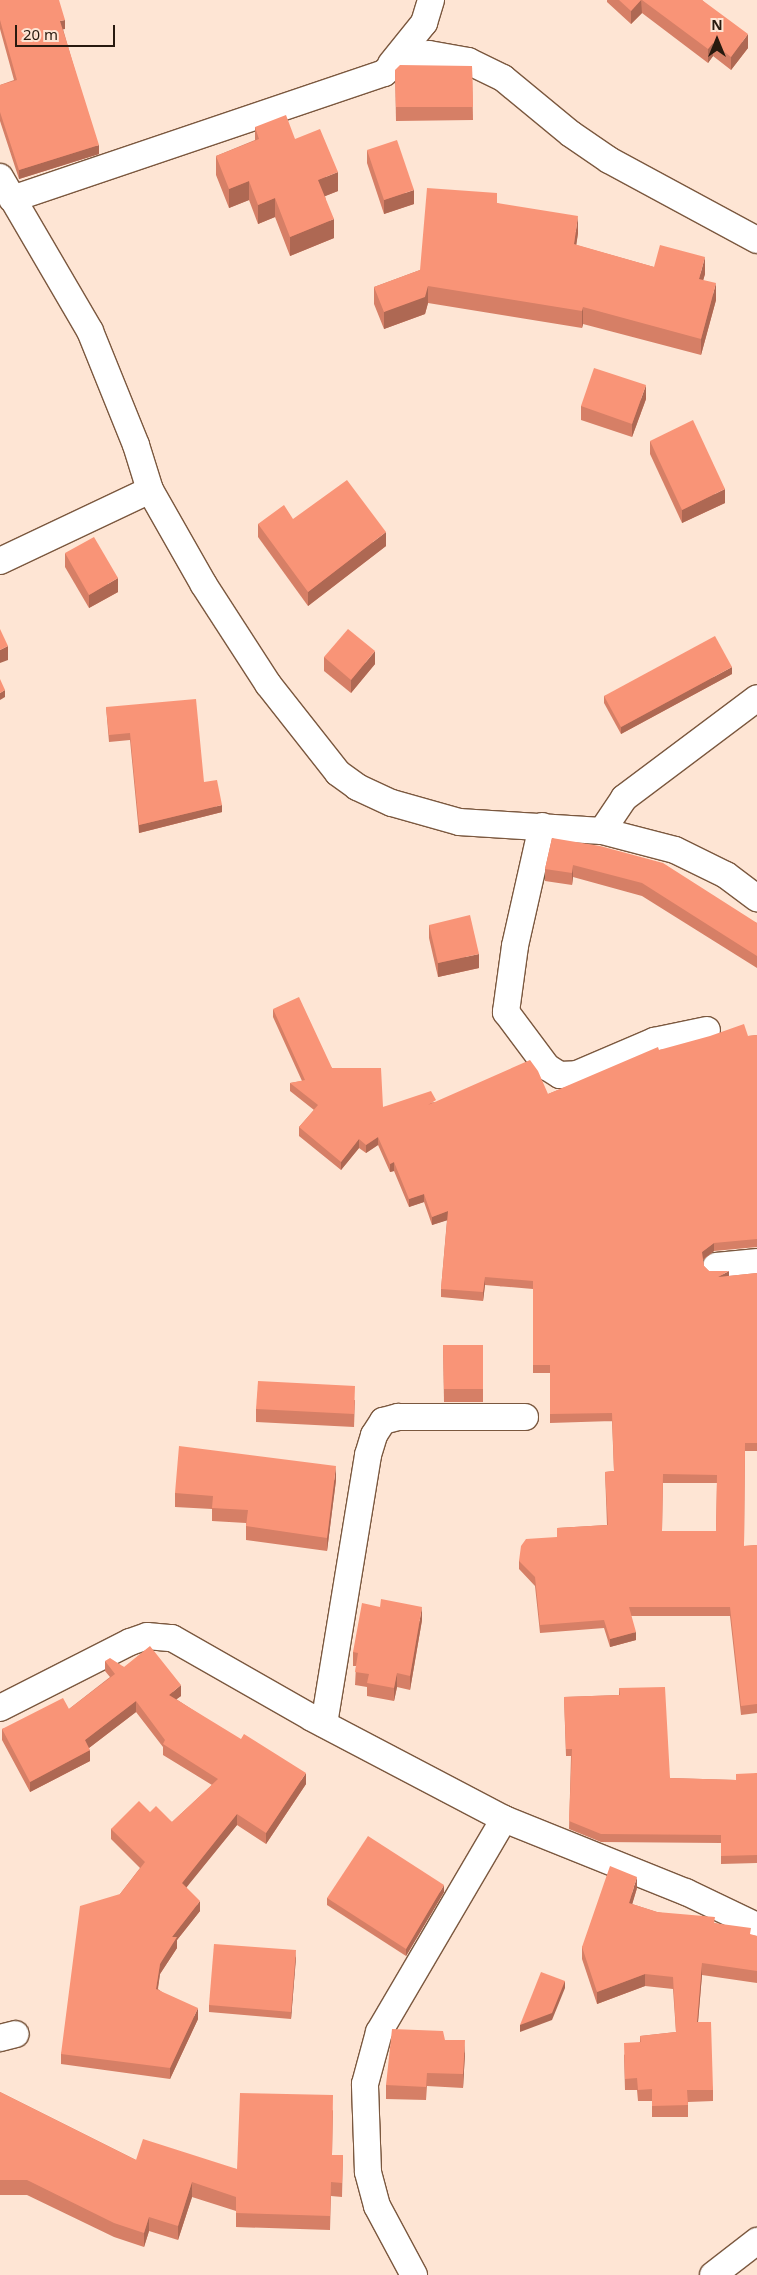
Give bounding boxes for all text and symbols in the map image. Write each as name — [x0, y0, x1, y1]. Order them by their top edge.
scale bar — [18, 15, 118, 47]
north arrow — [692, 15, 742, 65]
text: N — [711, 15, 723, 34]
text: 20 m — [23, 24, 58, 44]

